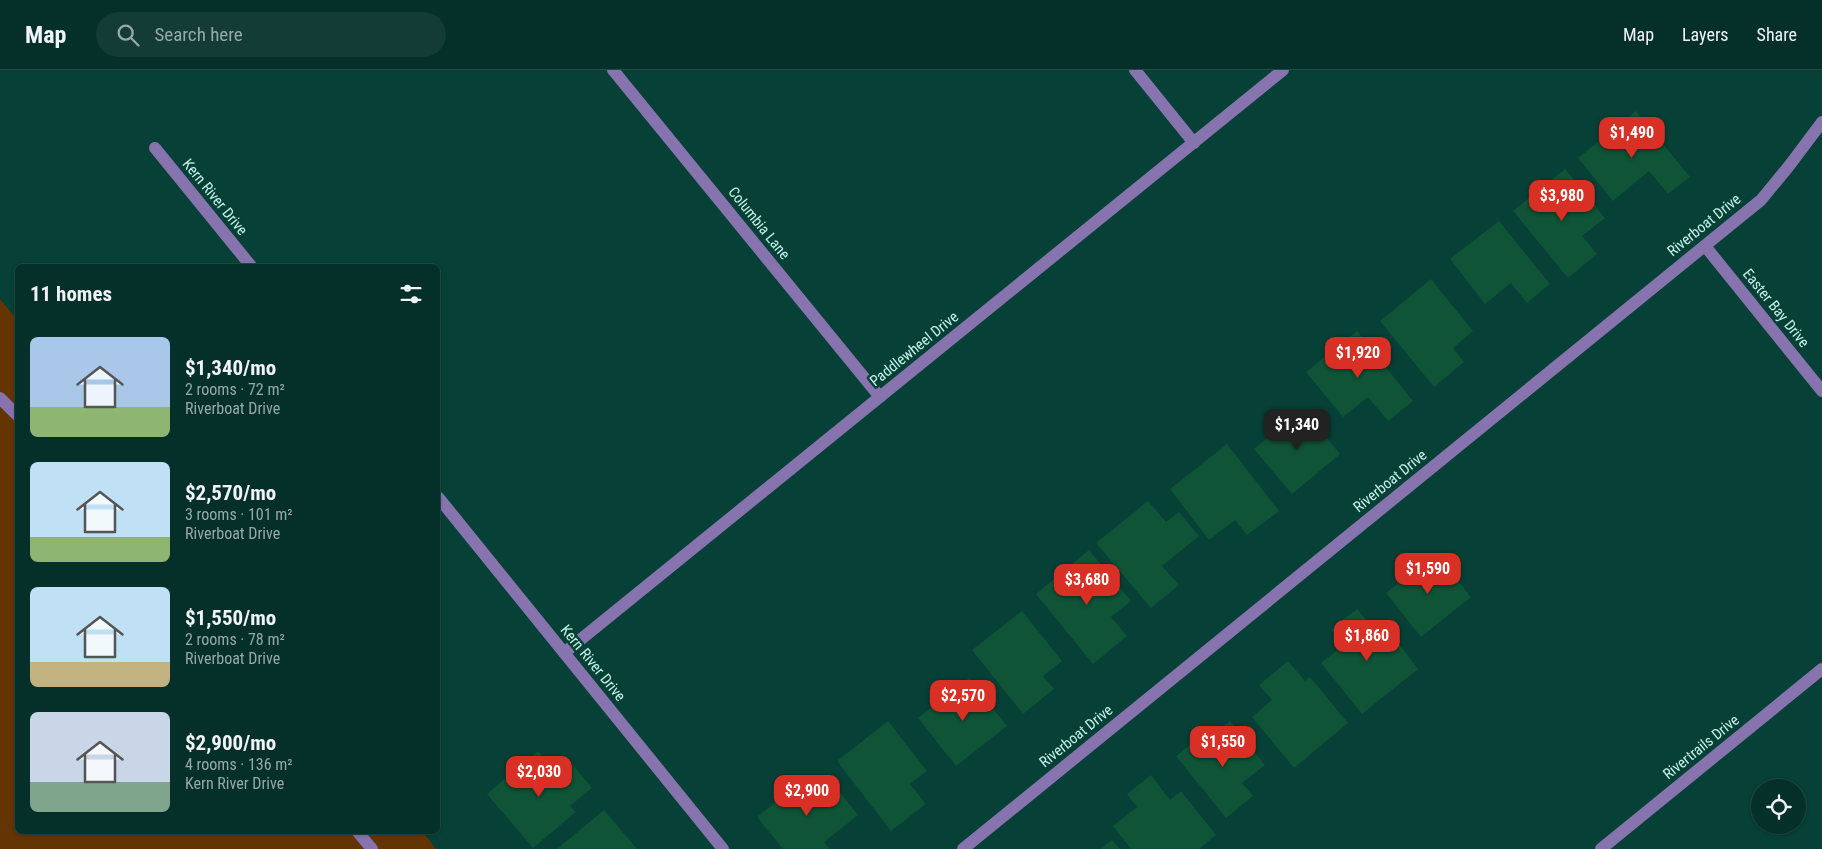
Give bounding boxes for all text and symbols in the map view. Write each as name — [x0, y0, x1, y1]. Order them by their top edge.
search box — [96, 12, 446, 57]
text: Map — [25, 21, 66, 49]
icon: search — [114, 21, 142, 49]
text: Search here — [154, 23, 243, 46]
text: Map — [1623, 24, 1654, 45]
text: Layers — [1682, 24, 1729, 45]
text: Share — [1757, 24, 1797, 45]
pin: $1,490 — [1591, 116, 1673, 159]
text: $1,490 — [1610, 123, 1654, 142]
street label: Kern River Drive — [179, 155, 251, 239]
pin: $3,980 — [1521, 180, 1603, 222]
street label: Columbia Lane — [724, 183, 794, 263]
text: $3,980 — [1540, 186, 1584, 205]
street label: Riverboat Drive — [1664, 190, 1744, 260]
street label: Easter Bay Drive — [1739, 265, 1813, 351]
icon: filters — [397, 280, 425, 308]
text: 11 homes — [30, 282, 112, 306]
street label: Paddlewheel Drive — [866, 308, 962, 390]
pin: $1,920 — [1317, 336, 1399, 379]
text: $1,920 — [1336, 343, 1380, 362]
text: $1,340/mo — [185, 356, 276, 380]
icon: home — [70, 357, 130, 417]
text: 2 rooms · 72 m² — [185, 380, 285, 399]
text: Riverboat Drive — [185, 399, 280, 418]
pin: $1,340 — [1256, 408, 1338, 451]
text: $1,340 — [1275, 415, 1319, 434]
street label: Riverboat Drive — [1350, 446, 1430, 516]
text: $2,570/mo — [185, 481, 276, 505]
icon: home — [70, 482, 130, 542]
text: 3 rooms · 101 m² — [185, 505, 293, 524]
text: Riverboat Drive — [185, 524, 280, 543]
pin: $1,590 — [1387, 552, 1469, 595]
text: $1,590 — [1406, 559, 1450, 578]
pin: $3,680 — [1046, 564, 1128, 606]
text: $3,680 — [1065, 570, 1109, 589]
text: $1,550/mo — [185, 606, 276, 630]
icon: home — [70, 607, 130, 667]
pin: $1,860 — [1326, 620, 1408, 662]
street label: Kern River Drive — [557, 621, 629, 705]
text: $1,860 — [1345, 626, 1389, 645]
text: 2 rooms · 78 m² — [185, 630, 285, 649]
text: Riverboat Drive — [185, 649, 280, 668]
pin: $2,570 — [922, 680, 1004, 722]
text: $2,570 — [941, 686, 985, 705]
street label: Riverboat Drive — [1036, 701, 1116, 771]
street label: Rivertrails Drive — [1659, 711, 1743, 783]
pin: $1,550 — [1182, 726, 1264, 768]
text: $2,900/mo — [185, 731, 276, 755]
icon: home — [70, 732, 130, 792]
text: $1,550 — [1201, 732, 1245, 751]
text: 4 rooms · 136 m² — [185, 755, 293, 774]
pin: $2,030 — [498, 756, 580, 798]
text: $2,030 — [517, 762, 561, 781]
text: Kern River Drive — [185, 774, 284, 793]
pin: $2,900 — [766, 774, 848, 817]
map controls — [1751, 779, 1806, 834]
button: locate — [1751, 779, 1806, 834]
text: $2,900 — [785, 781, 829, 800]

